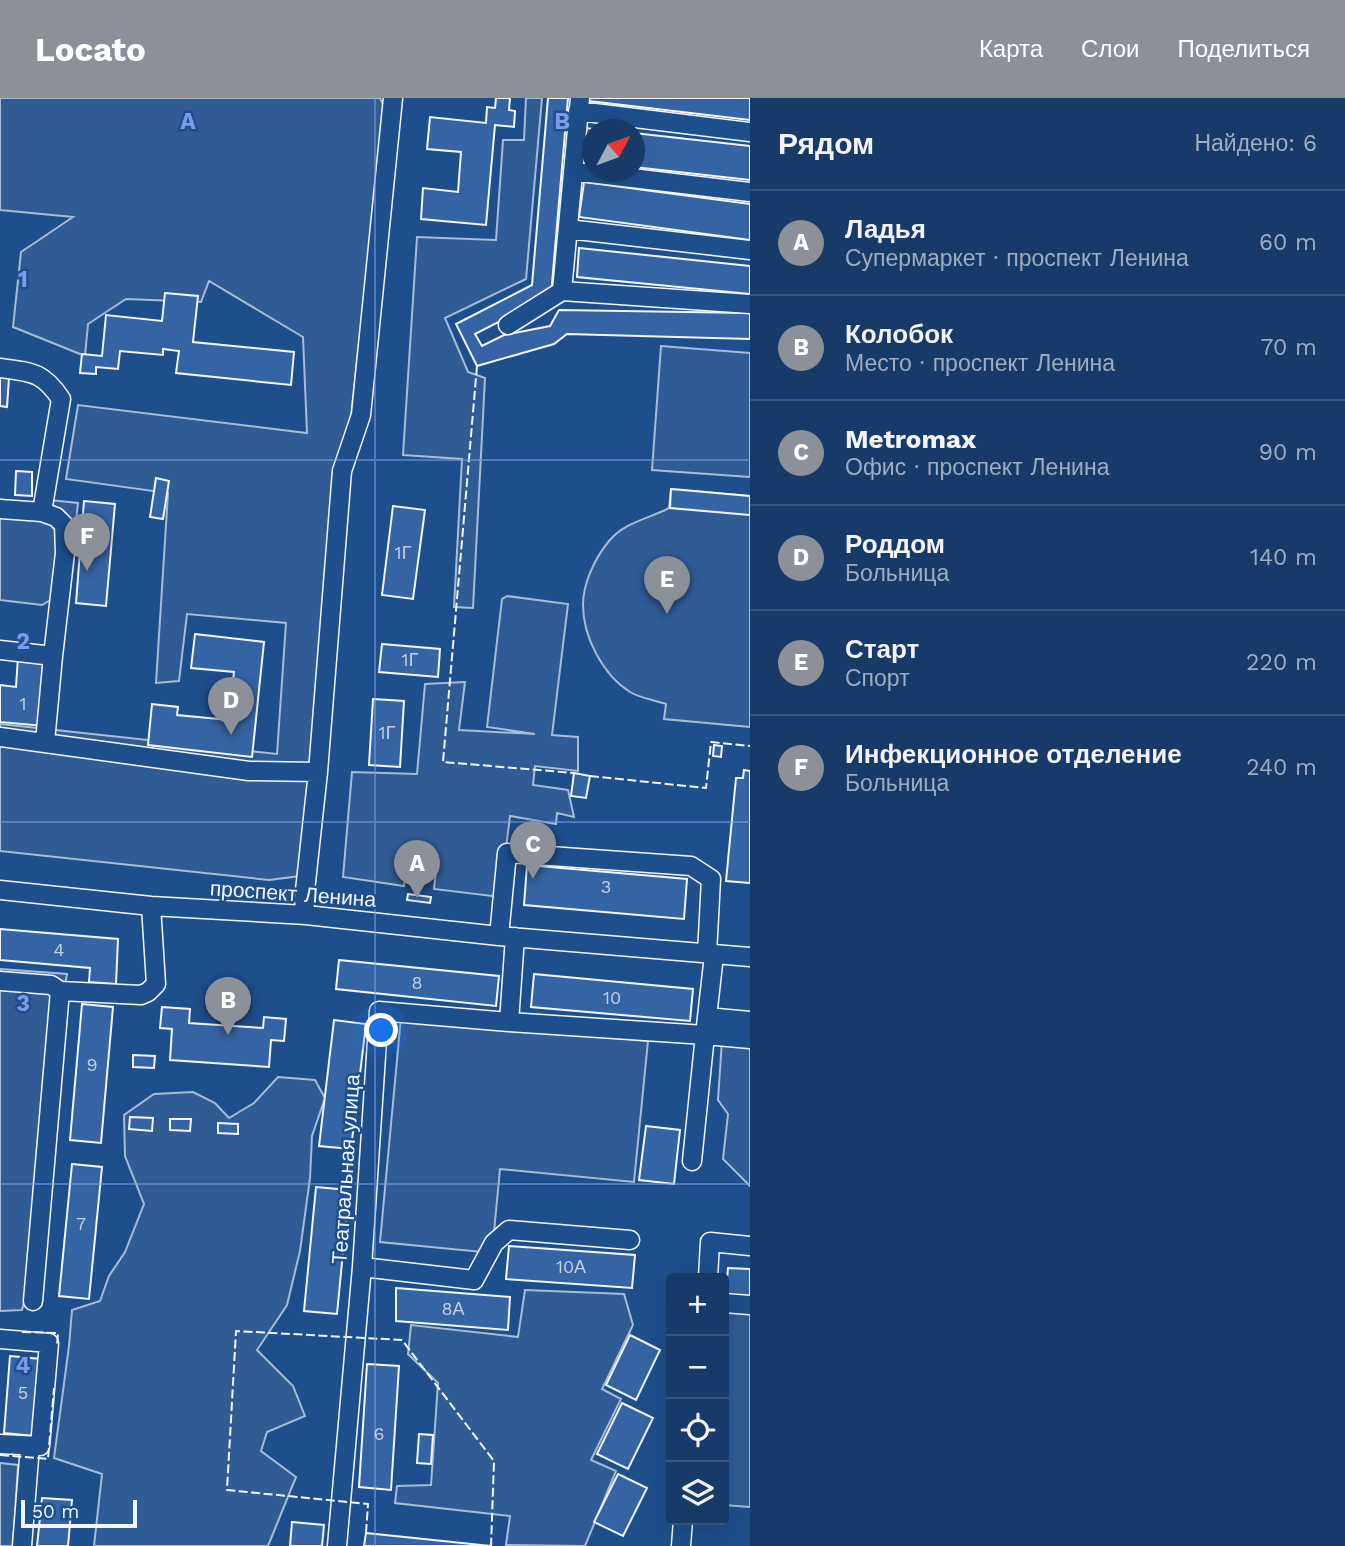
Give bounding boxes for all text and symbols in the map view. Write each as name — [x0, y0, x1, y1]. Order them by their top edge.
text: Locato — [35, 30, 146, 69]
text: Карта — [979, 35, 1043, 63]
text: Слои — [1081, 35, 1139, 63]
text: Поделиться — [1177, 35, 1310, 63]
text: A — [180, 108, 196, 135]
text: B — [554, 108, 570, 135]
north arrow — [582, 119, 645, 182]
text: Рядом — [778, 126, 874, 161]
text: Найдено: 6 — [1194, 130, 1317, 157]
text: Ладья — [845, 214, 926, 244]
text: A — [793, 229, 809, 256]
text: 60 m — [1259, 229, 1317, 256]
text: Супермаркет · проспект Ленина — [845, 245, 1189, 272]
text: 1 — [18, 266, 28, 293]
text: Колобок — [845, 319, 953, 349]
text: B — [793, 334, 809, 361]
text: 70 m — [1260, 334, 1317, 361]
text: Место · проспект Ленина — [845, 350, 1115, 377]
text: Metromax — [845, 424, 976, 454]
text: C — [793, 439, 809, 466]
text: 90 m — [1259, 439, 1317, 466]
text: Офис · проспект Ленина — [845, 454, 1109, 481]
pin: F — [64, 513, 110, 571]
text: Роддом — [845, 529, 945, 559]
house number: 1Г — [395, 542, 412, 563]
text: D — [793, 544, 809, 571]
text: 140 m — [1250, 544, 1317, 571]
pin: E — [644, 556, 690, 614]
text: Больница — [845, 560, 949, 587]
text: 2 — [16, 628, 30, 655]
text: Старт — [845, 634, 919, 664]
house number: 1Г — [402, 649, 419, 670]
text: E — [794, 649, 808, 676]
text: 220 m — [1246, 649, 1317, 676]
text: Спорт — [845, 665, 910, 692]
pin: D — [208, 677, 254, 735]
house number: 1 — [19, 693, 27, 714]
house number: 1Г — [379, 722, 396, 743]
text: Инфекционное отделение — [845, 739, 1182, 769]
text: F — [794, 754, 808, 781]
text: 240 m — [1246, 754, 1317, 781]
text: Больница — [845, 770, 949, 797]
pin: C — [510, 821, 556, 879]
pin: A — [394, 840, 440, 898]
street label: проспект Ленина — [209, 875, 377, 912]
house number: 3 — [601, 876, 611, 897]
house number: 4 — [54, 939, 65, 960]
house number: 8 — [411, 972, 423, 993]
pin: B — [205, 977, 251, 1035]
house number: 10 — [603, 987, 621, 1008]
text: 3 — [16, 990, 30, 1017]
your location — [364, 1013, 398, 1047]
house number: 9 — [86, 1054, 98, 1075]
street label: Театральная улица — [326, 1073, 365, 1265]
house number: 7 — [76, 1213, 86, 1234]
house number: 10А — [556, 1256, 586, 1277]
map controls — [666, 1273, 729, 1525]
button: + — [666, 1273, 729, 1336]
house number: 8А — [441, 1298, 465, 1319]
button: − — [666, 1336, 729, 1399]
text: 4 — [16, 1352, 31, 1379]
house number: 5 — [18, 1382, 28, 1403]
button: locate — [666, 1399, 729, 1462]
house number: 6 — [374, 1423, 384, 1444]
button: layers — [666, 1462, 729, 1525]
scale bar — [21, 1497, 136, 1529]
text: 50 m — [32, 1500, 79, 1523]

